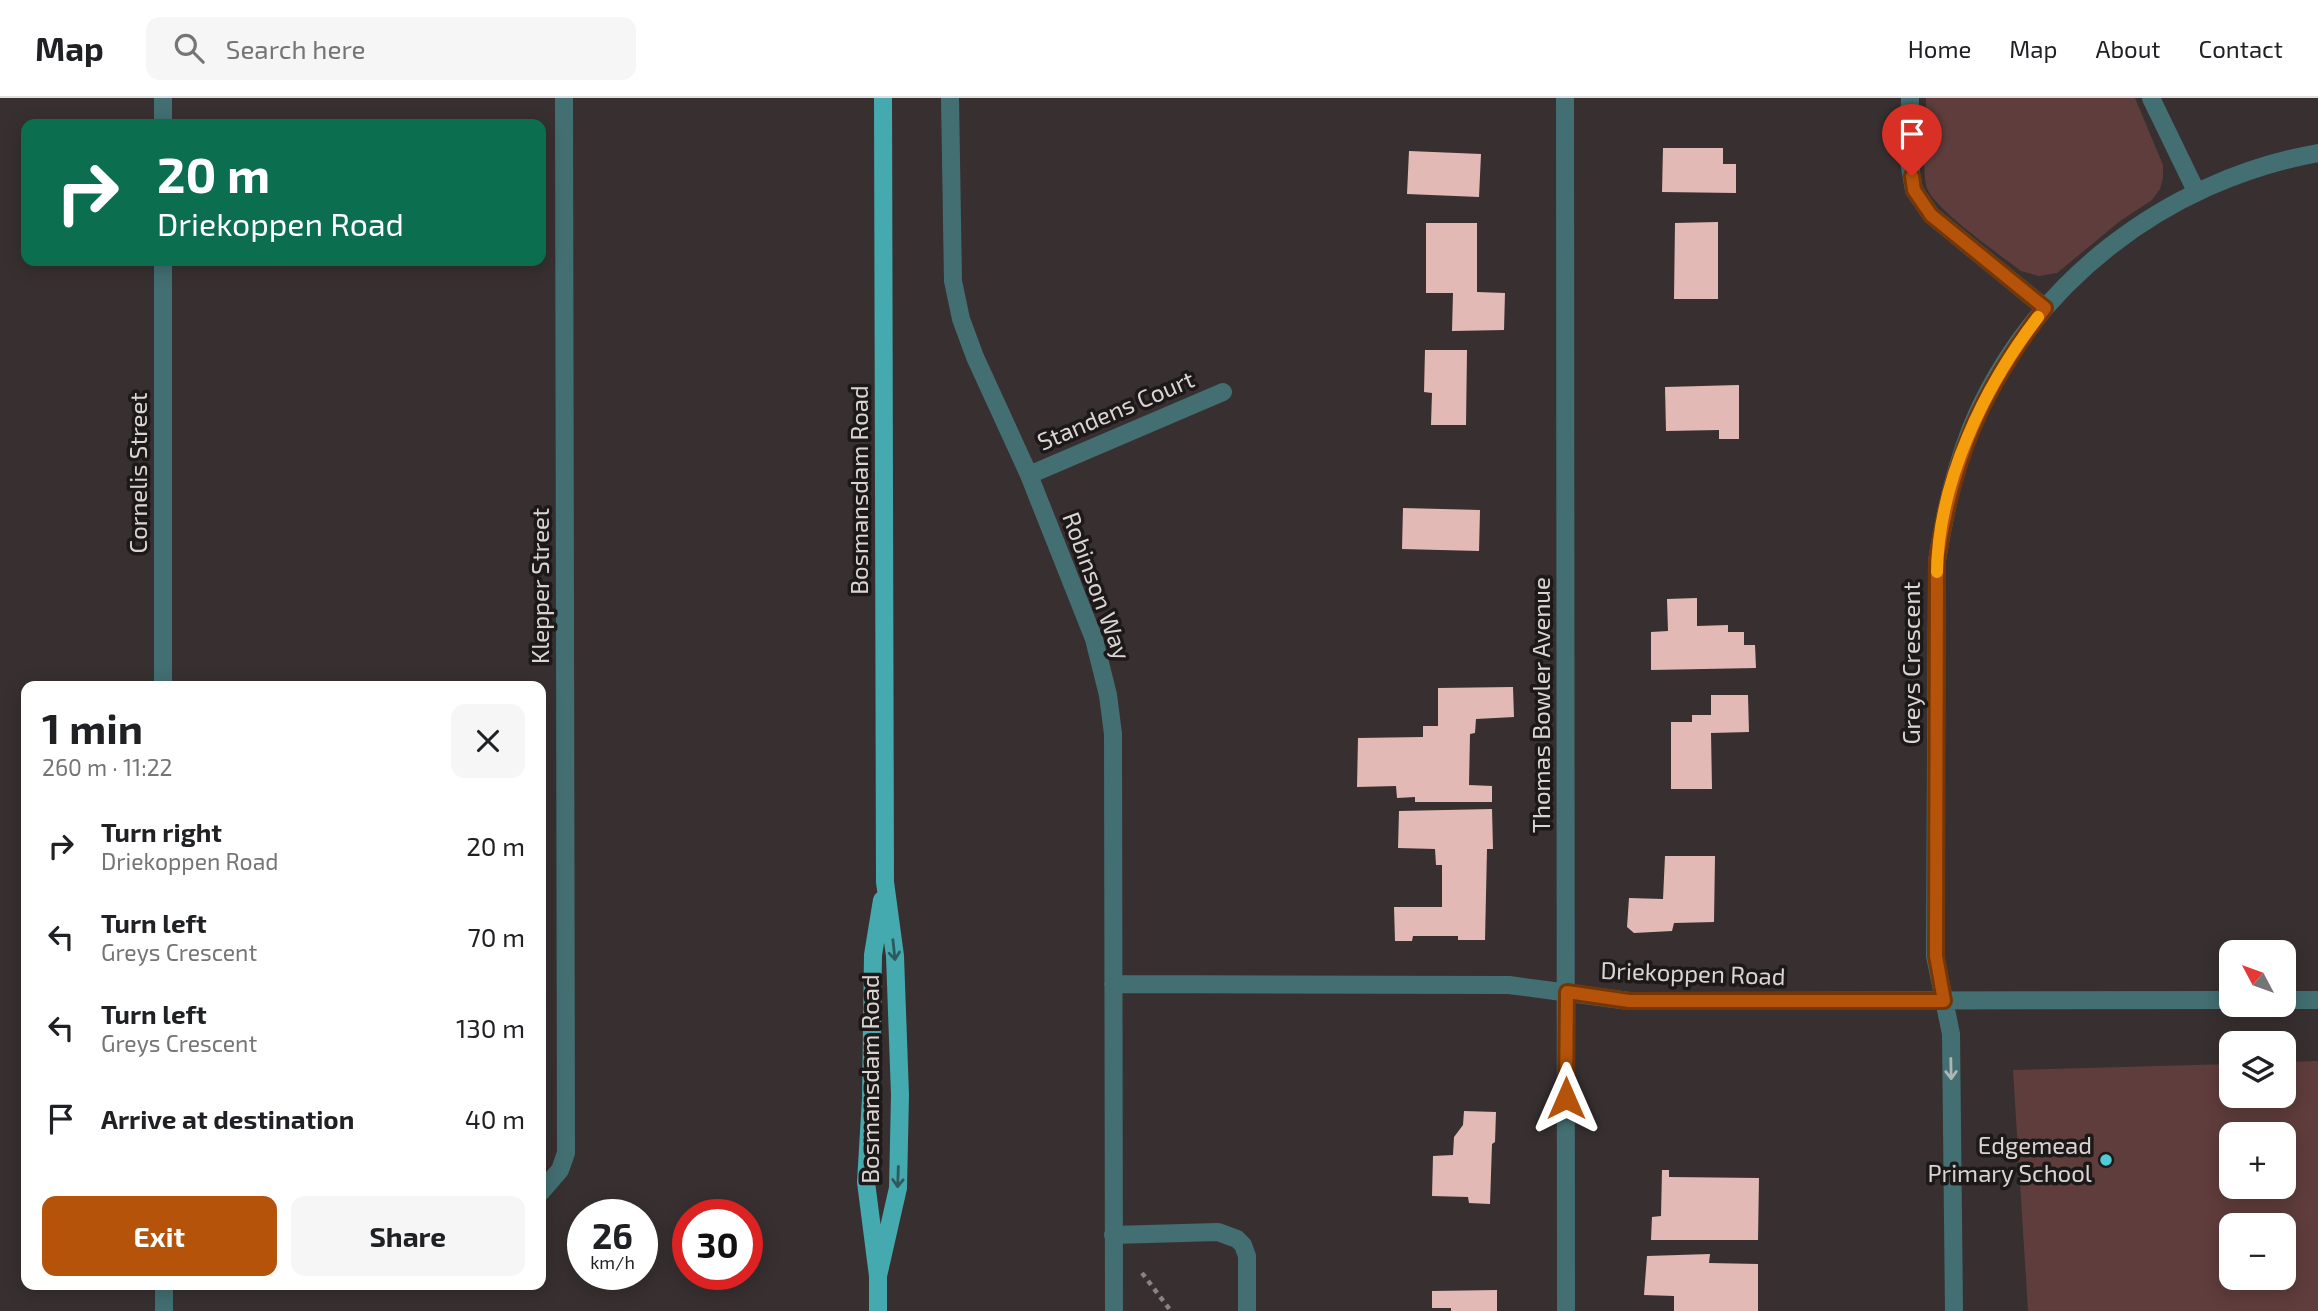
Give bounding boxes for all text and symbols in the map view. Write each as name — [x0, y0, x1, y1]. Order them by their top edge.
search box — [146, 17, 636, 80]
text: Map — [35, 28, 104, 68]
icon: search — [170, 29, 208, 67]
text: Search here — [226, 33, 365, 64]
text: Home — [1908, 34, 1971, 63]
text: Map — [2009, 34, 2057, 63]
text: About — [2095, 34, 2161, 63]
text: Contact — [2199, 34, 2283, 63]
pin — [1882, 104, 1942, 176]
icon: arrive — [1893, 115, 1931, 153]
text: 20 m — [157, 144, 270, 203]
icon: right — [42, 147, 133, 238]
text: Driekoppen Road — [157, 204, 404, 242]
street label: Standens Court — [1033, 364, 1198, 456]
street label: Bosmansdam Road — [844, 385, 873, 595]
street label: Cornelis Street — [123, 392, 152, 554]
street label: Klepper Street — [525, 508, 554, 664]
street label: Robinson Way — [1057, 508, 1138, 664]
street label: Thomas Bowler Avenue — [1526, 577, 1555, 833]
street label: Greys Crescent — [1896, 581, 1925, 745]
text: 1 min — [42, 702, 143, 752]
button: close — [451, 704, 525, 778]
text: 260 m · 11:22 — [42, 753, 173, 781]
text: Turn right — [101, 816, 222, 847]
icon: right — [42, 827, 80, 865]
text: 20 m — [466, 830, 525, 861]
text: Driekoppen Road — [101, 847, 278, 875]
text: Turn left — [101, 907, 207, 938]
icon: left — [42, 918, 80, 956]
text: 70 m — [467, 921, 525, 952]
text: Greys Crescent — [101, 938, 257, 966]
one-way arrow — [888, 938, 901, 960]
north arrow — [2219, 940, 2296, 1017]
map controls — [2219, 940, 2296, 1290]
street label: Driekoppen Road — [1600, 955, 1786, 990]
street label: Bosmansdam Road — [855, 974, 884, 1184]
text: Turn left — [101, 998, 207, 1029]
icon: left — [42, 1009, 80, 1047]
text: 130 m — [456, 1012, 525, 1043]
text: Greys Crescent — [101, 1029, 257, 1057]
button: layers — [2219, 1031, 2296, 1108]
one-way arrow — [1944, 1057, 1958, 1080]
position arrow — [1529, 1061, 1603, 1135]
icon: arrive — [42, 1100, 80, 1138]
text: Arrive at destination — [101, 1103, 354, 1134]
text: 40 m — [465, 1103, 525, 1134]
button: + — [2219, 1122, 2296, 1199]
place label: Edgemead Primary School — [1927, 1130, 2092, 1187]
marker: Edgemead Primary School — [2098, 1152, 2114, 1168]
one-way arrow — [891, 1165, 904, 1188]
button: Exit — [42, 1196, 277, 1276]
button: Share — [291, 1196, 525, 1276]
speed limit sign: 30 — [672, 1199, 763, 1290]
button: − — [2219, 1213, 2296, 1290]
text: 26 — [592, 1214, 633, 1256]
text: km/h — [590, 1251, 635, 1273]

